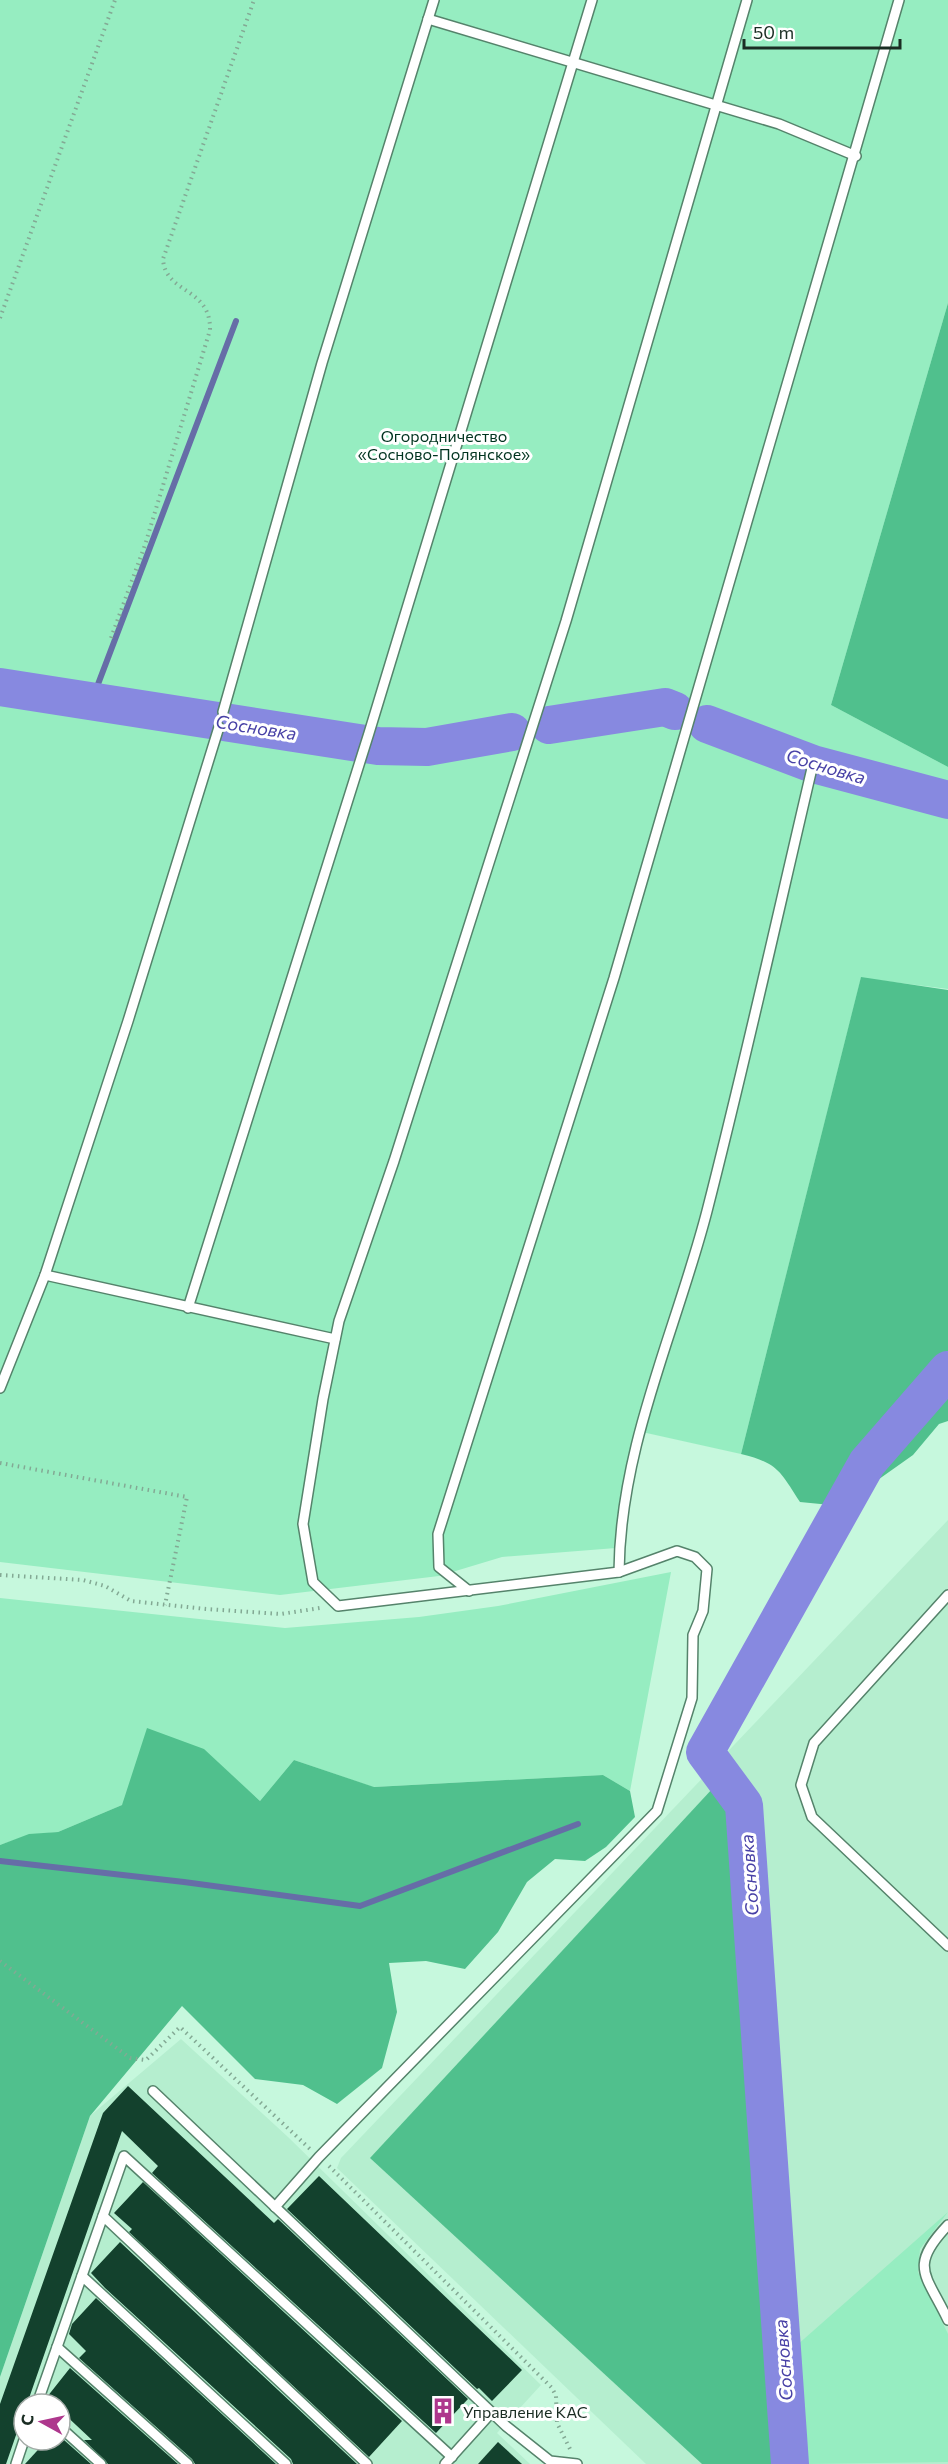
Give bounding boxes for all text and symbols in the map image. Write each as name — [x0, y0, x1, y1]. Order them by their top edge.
scale bar — [744, 12, 900, 50]
text: 50 m — [753, 21, 794, 43]
park label: Огородничество «Сосново-Полянское» — [358, 426, 530, 463]
water label: Сосновка — [214, 710, 298, 744]
water label: Сосновка — [784, 744, 868, 788]
water label: Сосновка — [735, 1834, 763, 1916]
water label: Сосновка — [769, 2319, 797, 2401]
north arrow — [12, 2392, 72, 2452]
building icon: Управление КАС — [428, 2396, 458, 2426]
place label: Управление КАС — [463, 2402, 588, 2421]
text: С — [16, 2413, 37, 2427]

